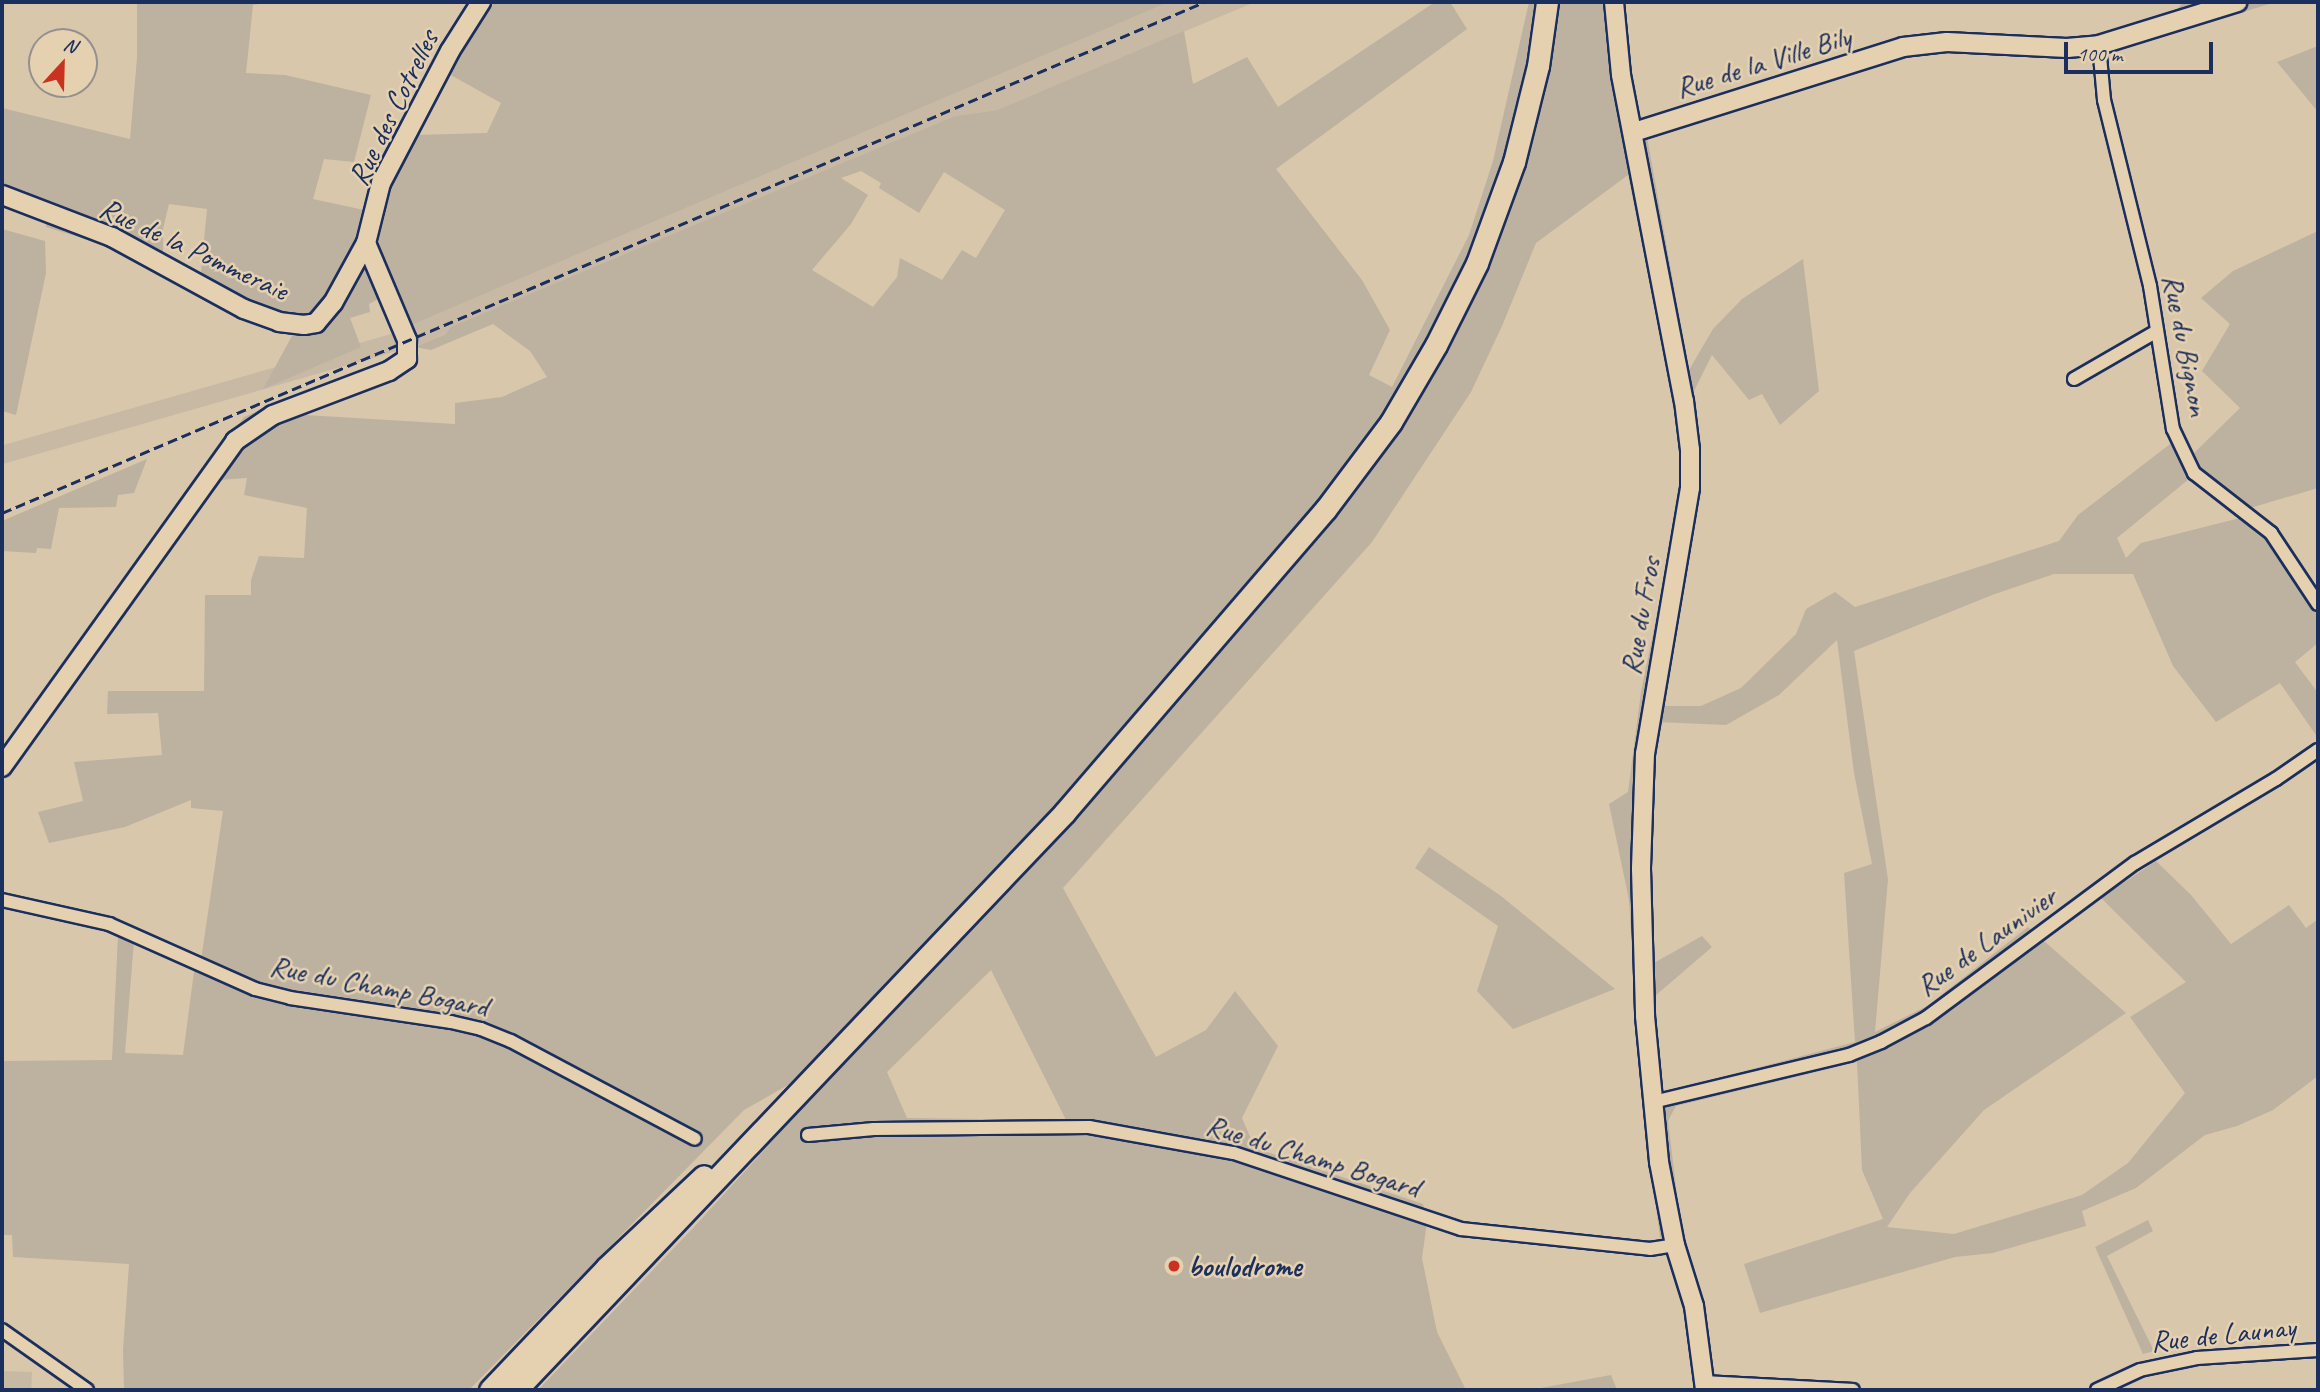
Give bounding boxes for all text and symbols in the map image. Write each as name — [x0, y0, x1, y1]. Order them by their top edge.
street label: Rue de la Ville Bily — [1671, 18, 1855, 106]
street label: Rue des Cotrelles — [340, 25, 446, 191]
north arrow — [28, 28, 98, 98]
scale bar — [2068, 28, 2217, 72]
text: N — [60, 32, 80, 59]
text: 100 m — [2077, 41, 2122, 67]
street label: Rue de la Pommeraie — [94, 189, 294, 309]
street label: Rue du Bignon — [2155, 271, 2217, 419]
street label: Rue du Fros — [1612, 555, 1668, 677]
street label: Rue de Launivier — [1909, 878, 2063, 1004]
street label: Rue du Champ Bogard — [266, 947, 492, 1025]
street label: Rue du Champ Bogard — [1201, 1106, 1425, 1206]
place label: boulodrome — [1188, 1248, 1302, 1284]
marker: boulodrome — [1166, 1258, 1182, 1274]
street label: Rue de Launay — [2149, 1309, 2297, 1359]

